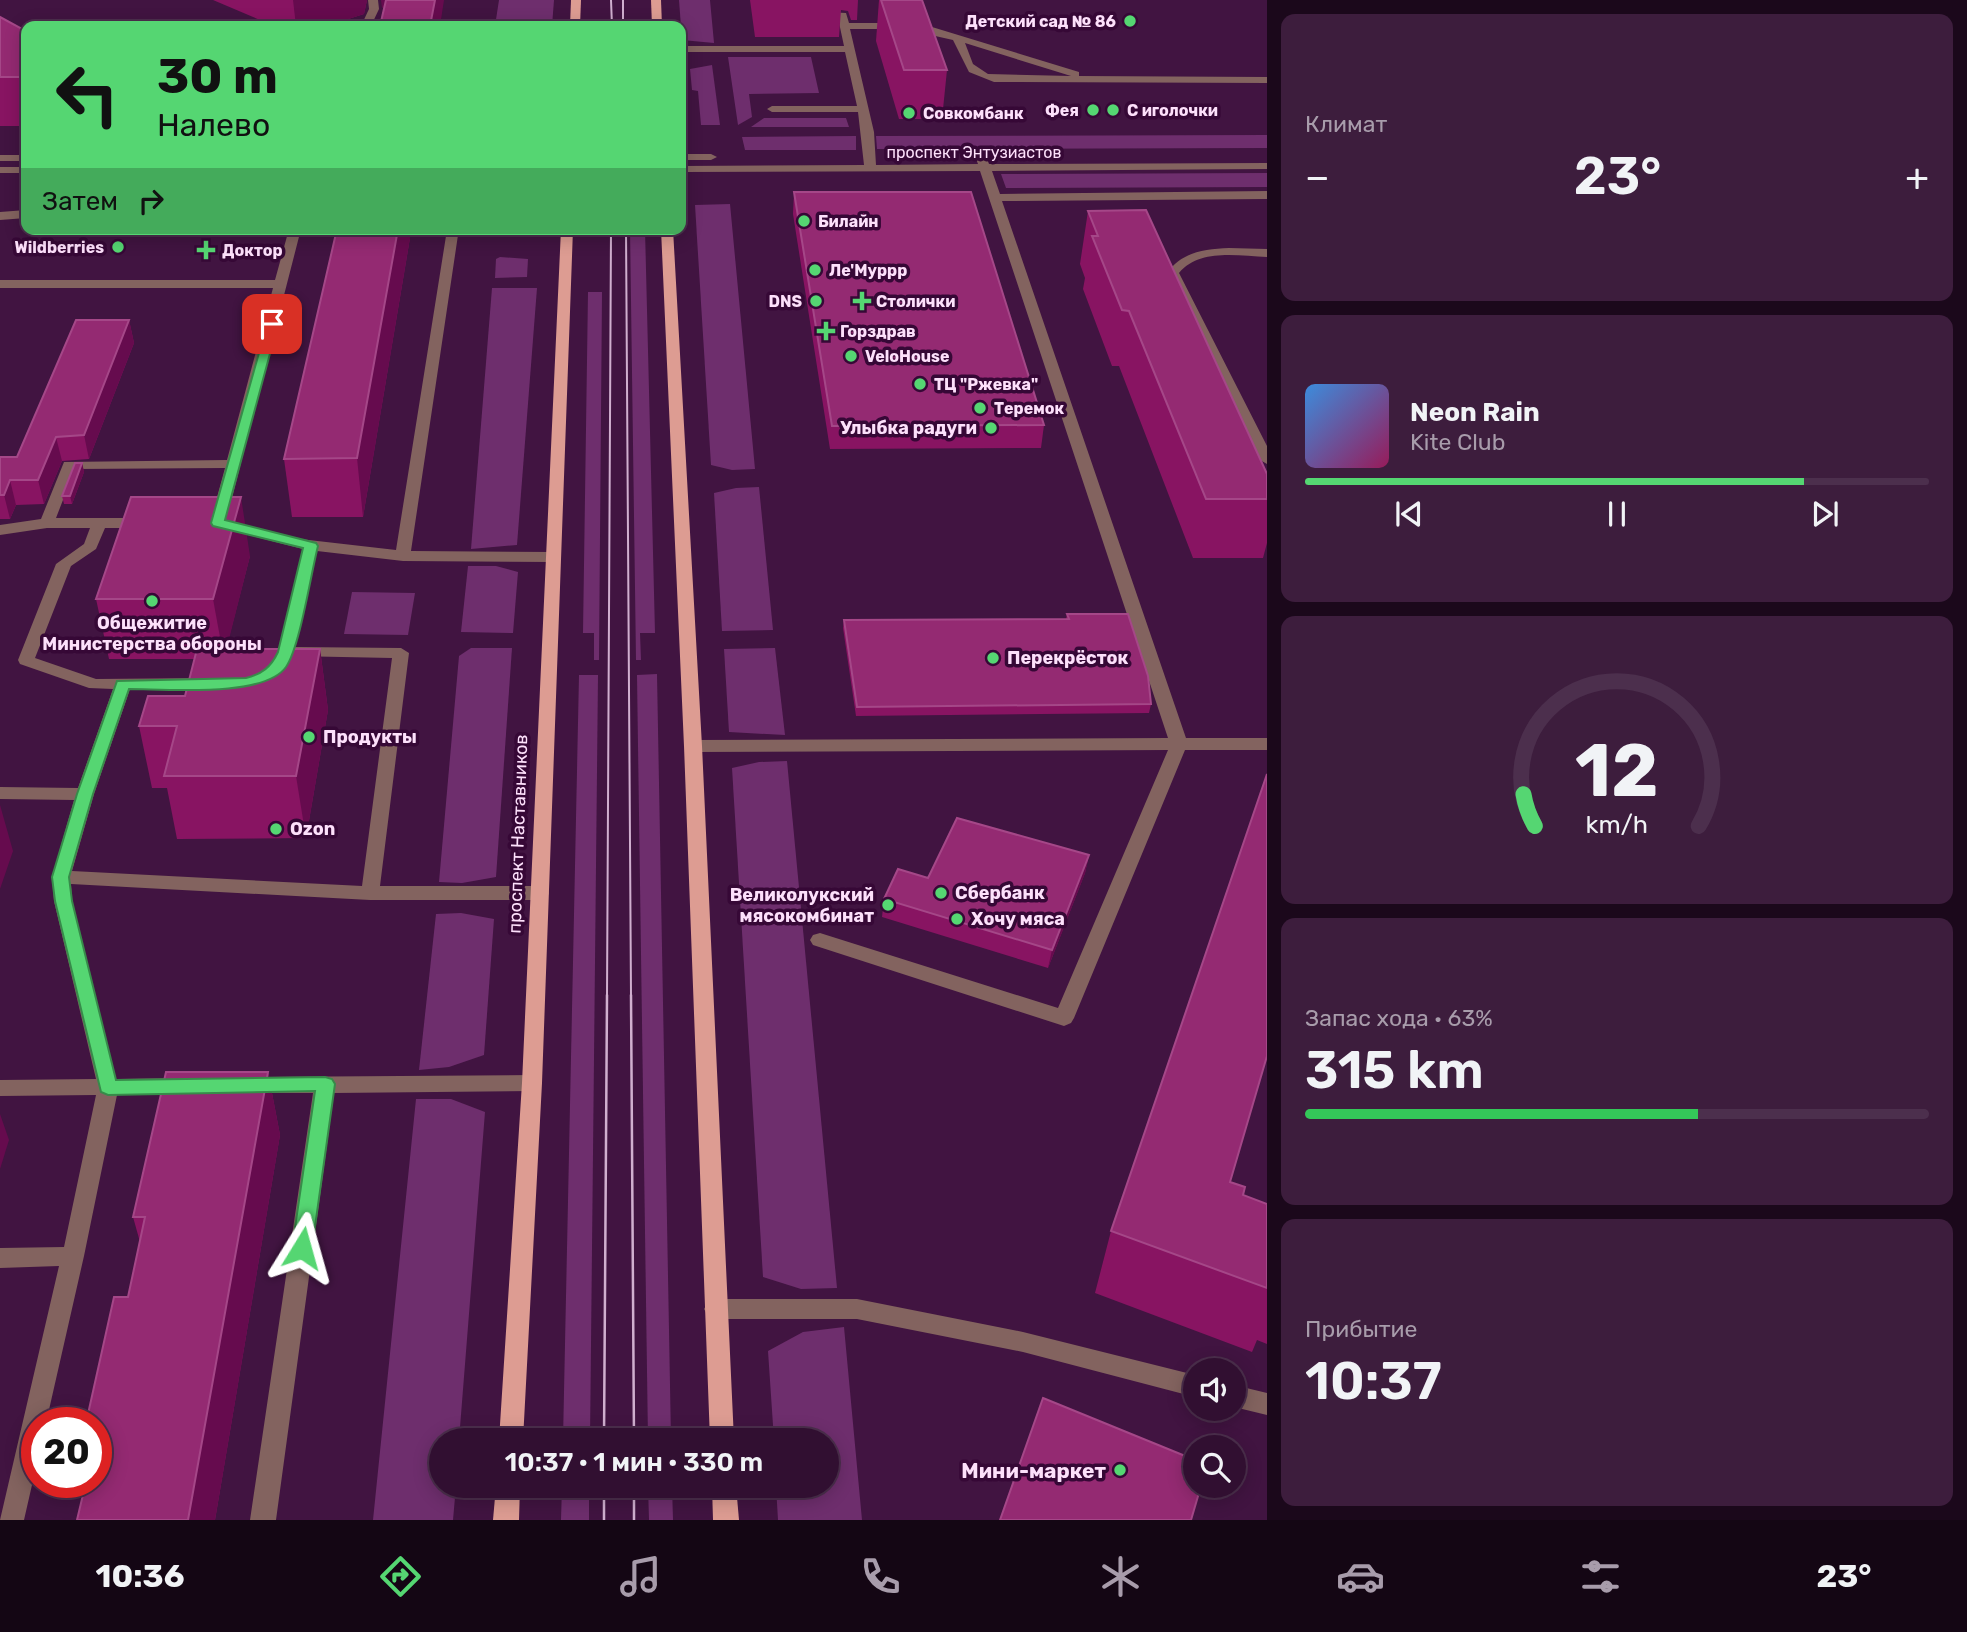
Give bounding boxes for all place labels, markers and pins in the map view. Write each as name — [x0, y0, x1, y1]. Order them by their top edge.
place label: Детский сад № 86 — [965, 12, 1116, 31]
marker: Детский сад № 86 — [1122, 13, 1138, 29]
place label: Фея — [1045, 101, 1079, 120]
place label: С иголочки — [1127, 101, 1218, 120]
marker: Фея — [1085, 102, 1101, 118]
marker: С иголочки — [1105, 102, 1121, 118]
place label: Совкомбанк — [923, 104, 1024, 123]
marker: Совкомбанк — [901, 105, 917, 121]
place label: Билайн — [818, 212, 879, 231]
marker: Билайн — [796, 213, 812, 229]
place label: Wildberries — [14, 238, 104, 257]
marker: Wildberries — [110, 239, 126, 255]
marker: Доктор — [196, 240, 216, 260]
place label: Доктор — [222, 241, 283, 260]
place label: Ле'Муррр — [829, 261, 907, 280]
marker: Ле'Муррр — [807, 262, 823, 278]
place label: DNS — [768, 292, 802, 311]
place label: Столички — [876, 292, 955, 311]
marker: DNS — [808, 293, 824, 309]
marker: Столички — [854, 293, 870, 309]
pin — [242, 294, 302, 354]
place label: Горздрав — [840, 322, 916, 341]
marker: Горздрав — [818, 323, 834, 339]
place label: VeloHouse — [865, 347, 949, 366]
marker: VeloHouse — [843, 348, 859, 364]
place label: ТЦ "Ржевка" — [934, 375, 1038, 394]
marker: ТЦ "Ржевка" — [912, 376, 928, 392]
place label: Теремок — [994, 399, 1065, 418]
marker: Теремок — [972, 400, 988, 416]
place label: Улыбка радуги — [840, 417, 977, 439]
marker: Улыбка радуги — [983, 420, 999, 436]
marker: Общежитие Министерства обороны — [144, 593, 160, 609]
place label: Общежитие Министерства обороны — [42, 612, 262, 655]
place label: Перекрёсток — [1007, 647, 1129, 669]
marker: Перекрёсток — [985, 650, 1001, 666]
place label: Продукты — [323, 726, 417, 748]
marker: Продукты — [301, 729, 317, 745]
place label: Ozon — [290, 818, 335, 840]
marker: Ozon — [268, 821, 284, 837]
place label: Сбербанк — [955, 882, 1045, 904]
place label: Великолукский мясокомбинат — [730, 884, 874, 927]
marker: Сбербанк — [933, 885, 949, 901]
marker: Великолукский мясокомбинат — [880, 897, 896, 913]
place label: Хочу мяса — [971, 908, 1065, 930]
marker: Хочу мяса — [949, 911, 965, 927]
place label: Мини-маркет — [961, 1458, 1106, 1483]
marker: Мини-маркет — [1112, 1462, 1128, 1478]

